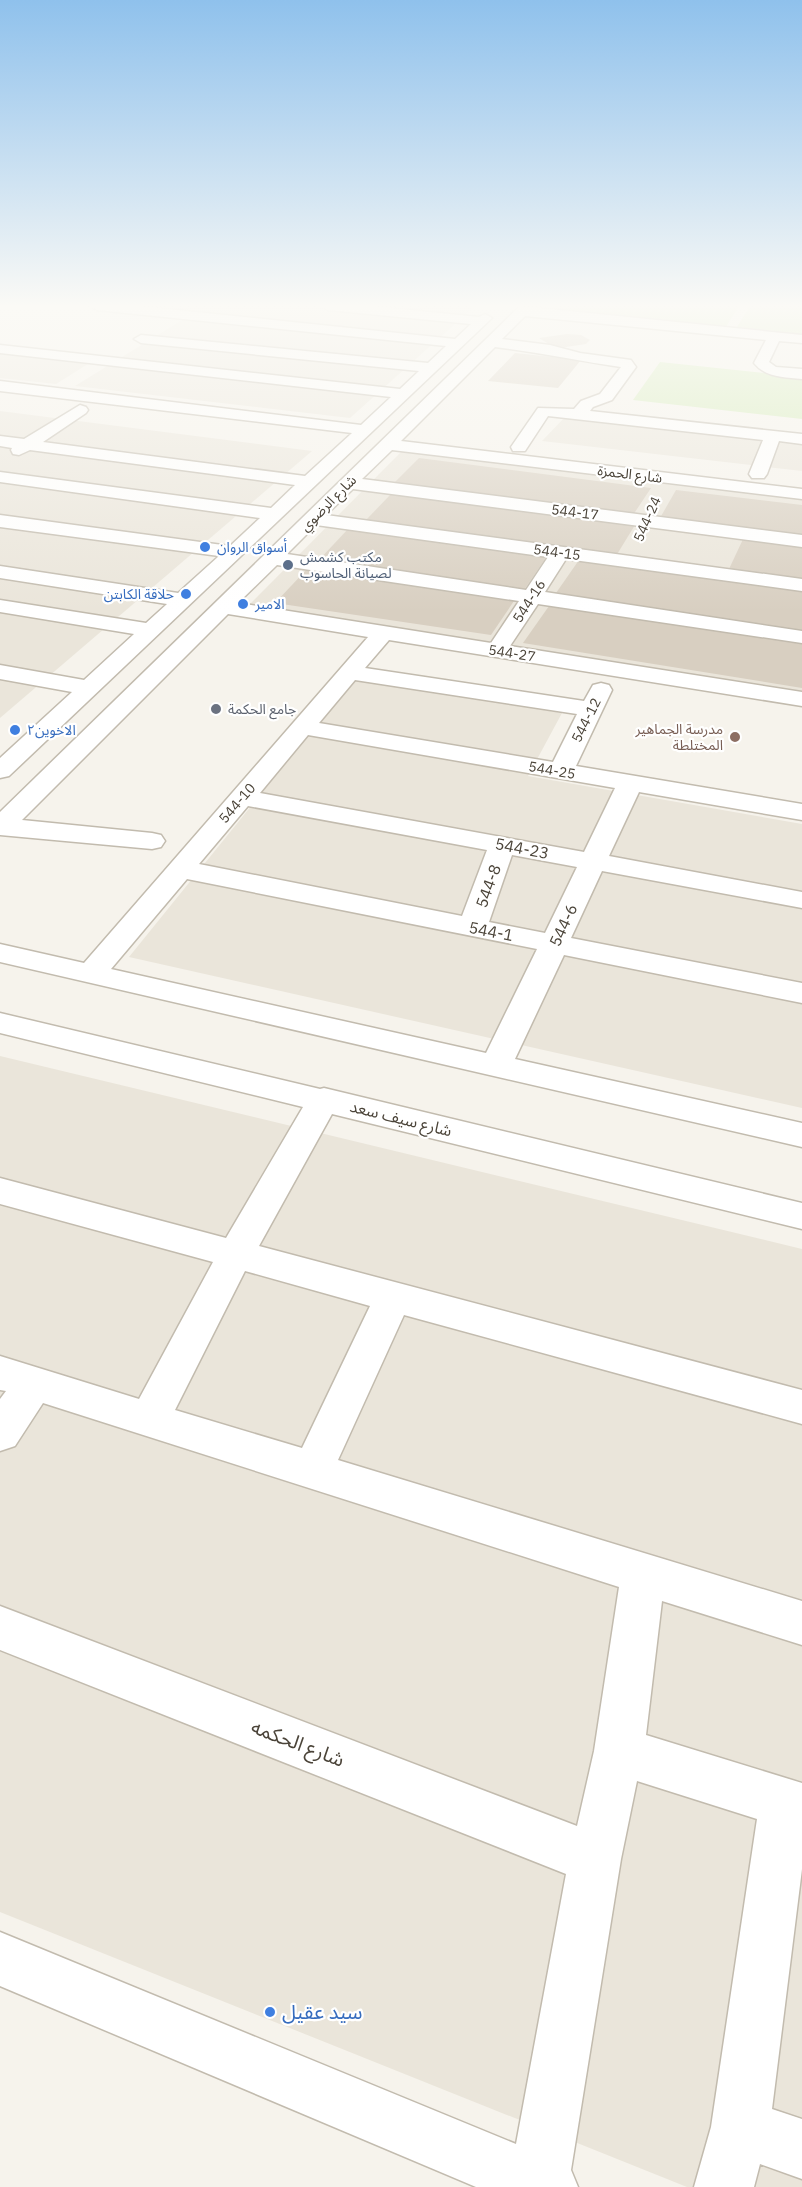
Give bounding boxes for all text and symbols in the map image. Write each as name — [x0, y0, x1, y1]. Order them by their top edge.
street label: شارع الحمزة — [596, 461, 663, 489]
street label: شارع الرضوي — [296, 471, 362, 537]
street label: 544-24 — [629, 494, 665, 544]
street label: 544-17 — [550, 500, 600, 524]
place label: أسواق الروان — [217, 538, 288, 556]
marker: أسواق الروان — [198, 540, 212, 554]
street label: 544-15 — [532, 540, 582, 564]
place label: مكتب كشمش لصيانة الحاسوب — [300, 548, 392, 582]
marker: مكتب كشمش لصيانة الحاسوب — [281, 558, 295, 572]
street label: 544-16 — [508, 576, 550, 626]
place label: حلاقة الكابتن — [104, 585, 174, 603]
marker: حلاقة الكابتن — [179, 587, 193, 601]
place label: الامير — [254, 595, 285, 613]
marker: الامير — [236, 597, 250, 611]
street label: 544-27 — [487, 640, 537, 666]
street label: 544-12 — [567, 695, 605, 745]
place label: جامع الحكمة — [228, 700, 296, 720]
marker: جامع الحكمة — [209, 702, 223, 716]
place label: مدرسة الجماهير المختلطة — [635, 720, 723, 754]
place label: الاخوين٢ — [27, 721, 76, 739]
marker: الاخوين٢ — [8, 723, 22, 737]
marker: مدرسة الجماهير المختلطة — [728, 730, 742, 744]
street label: 544-25 — [527, 757, 577, 783]
street label: 544-10 — [215, 779, 259, 827]
street label: 544-23 — [493, 833, 551, 863]
street label: 544-8 — [471, 862, 505, 910]
street label: 544-6 — [544, 900, 582, 950]
street label: 544-1 — [467, 917, 515, 945]
street label: شارع سيف سعد — [347, 1096, 454, 1143]
street label: شارع الحكمه — [247, 1712, 349, 1775]
place label: سيد عقيل — [282, 1998, 363, 2025]
marker: سيد عقيل — [263, 2005, 277, 2019]

